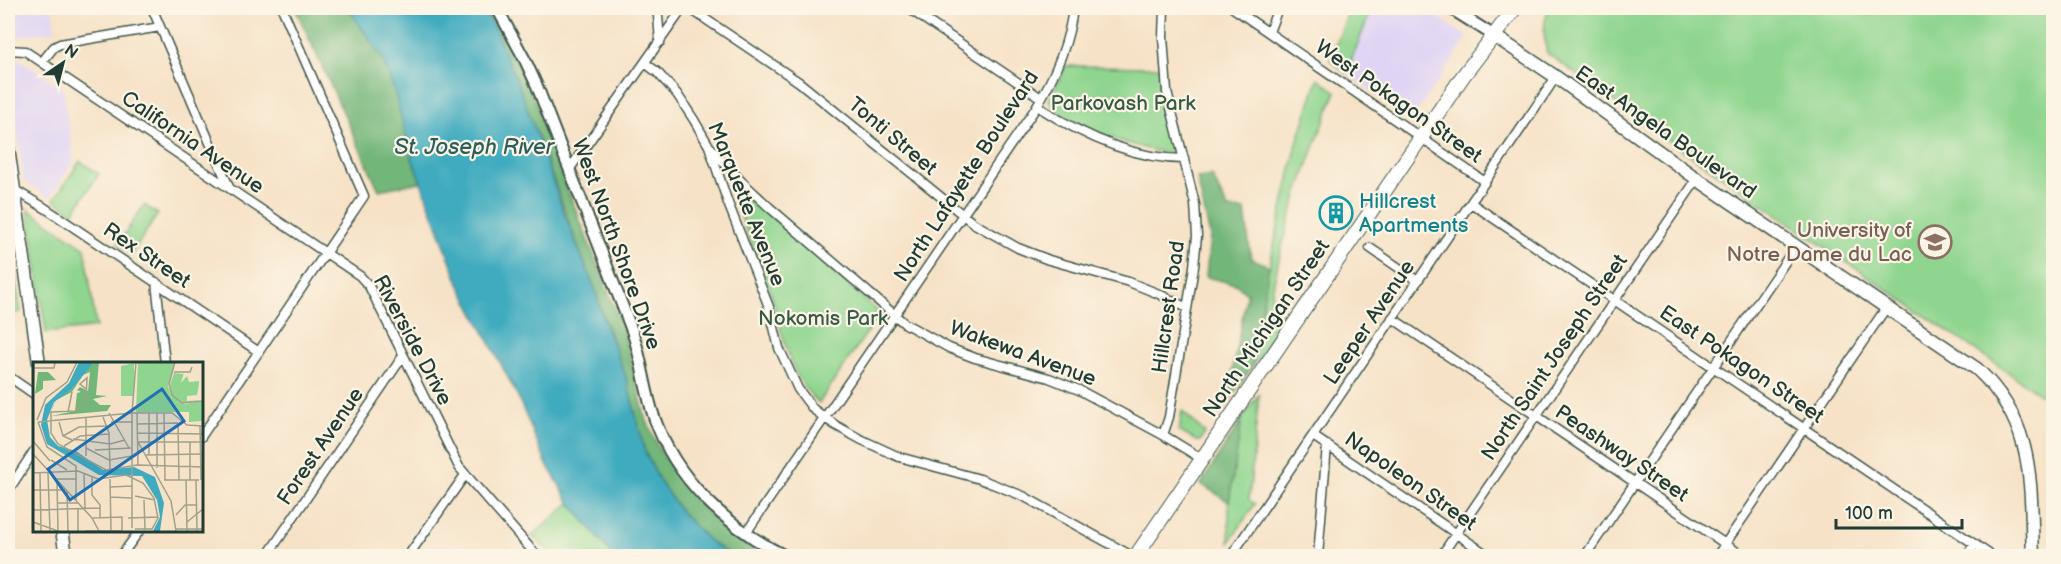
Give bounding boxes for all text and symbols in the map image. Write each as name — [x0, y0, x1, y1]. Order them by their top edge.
north arrow — [33, 33, 93, 93]
street label: West Pokagon Street — [1310, 34, 1487, 169]
text: N — [60, 41, 81, 63]
street label: East Angela Boulevard — [1570, 60, 1761, 204]
street label: North Lafayette Boulevard — [889, 66, 1044, 287]
street label: California Avenue — [117, 86, 269, 199]
park label: Parkovash Park — [1050, 91, 1196, 116]
street label: Tonti Street — [843, 92, 943, 181]
street label: Marquette Avenue — [702, 119, 791, 290]
water label: St. Joseph River — [394, 134, 556, 161]
street label: West North Shore Drive — [567, 135, 666, 353]
place label: Hillcrest Apartments — [1359, 189, 1468, 238]
building icon: Hillcrest Apartments — [1318, 195, 1354, 231]
street label: Rex Street — [98, 217, 196, 294]
place label: University of Notre Dame du Lac — [1727, 218, 1913, 267]
school or university icon: University of Notre Dame du Lac — [1917, 224, 1953, 260]
street label: North Michigan Street — [1198, 234, 1335, 422]
street label: Hillcrest Road — [1147, 239, 1190, 375]
street label: North Saint Joseph Street — [1476, 249, 1633, 465]
street label: Leeper Avenue — [1319, 255, 1420, 389]
street label: Riverside Drive — [368, 271, 457, 410]
street label: East Pokagon Street — [1655, 300, 1829, 429]
park label: Nokomis Park — [758, 306, 889, 331]
street label: Wakewa Avenue — [946, 315, 1100, 392]
inset map — [33, 362, 202, 531]
street label: Forest Avenue — [272, 383, 369, 510]
street label: Peashway Street — [1550, 400, 1694, 508]
street label: Napoleon Street — [1340, 427, 1482, 537]
scale bar — [1836, 492, 1962, 530]
text: 100 m — [1845, 503, 1893, 524]

